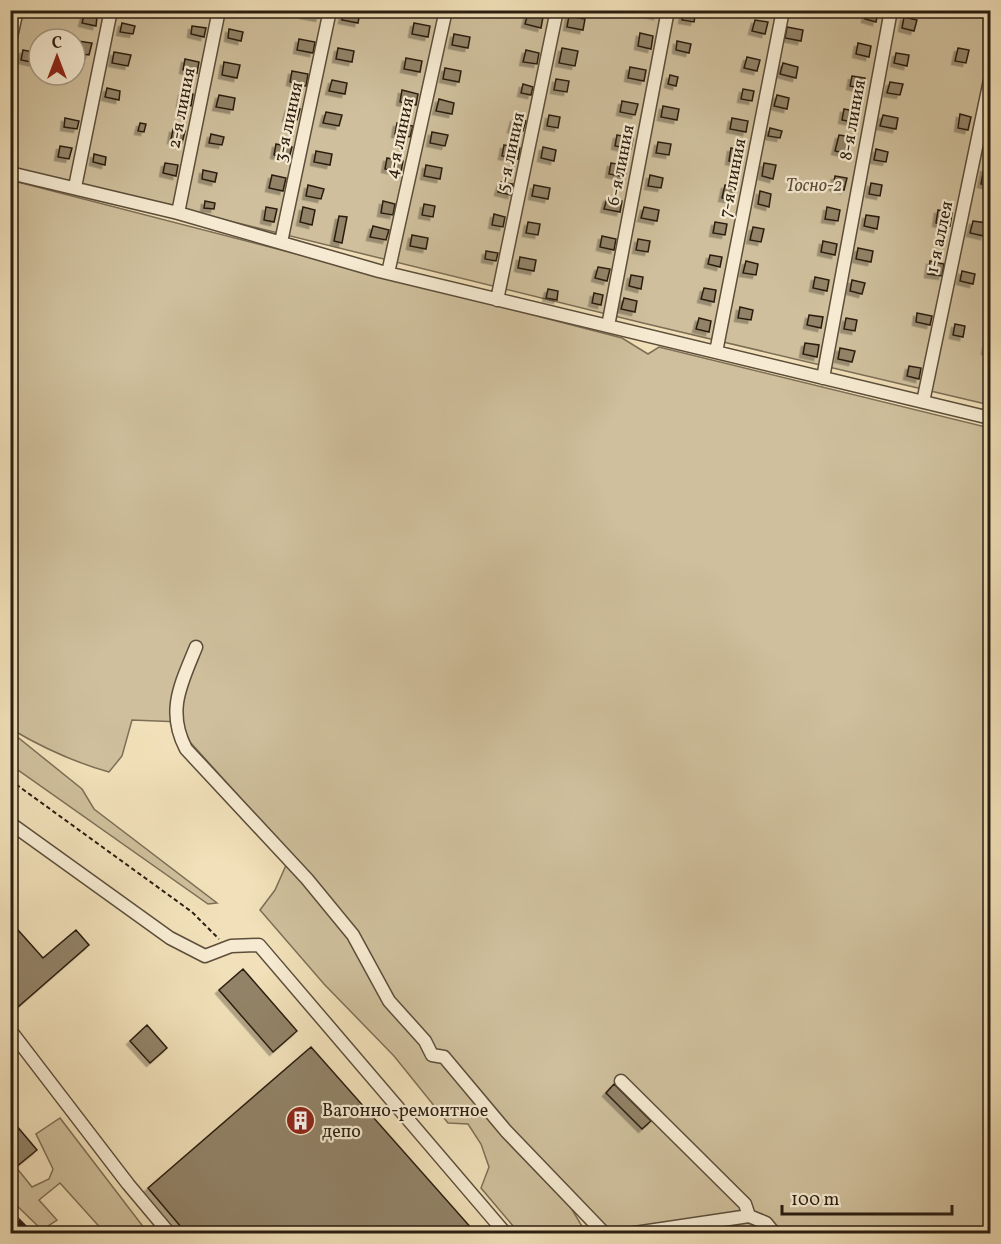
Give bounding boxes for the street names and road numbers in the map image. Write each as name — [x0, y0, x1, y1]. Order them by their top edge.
street label: 2-я линия — [162, 66, 203, 151]
street label: 8-я линия — [834, 78, 873, 163]
street label: 3-я линия — [269, 80, 310, 165]
street label: 4-я линия — [380, 95, 421, 181]
street label: 5-я линия — [491, 110, 532, 195]
street label: 6-я линия — [601, 123, 642, 208]
street label: 7-я линия — [714, 136, 753, 220]
street label: 1-я аллея — [921, 199, 960, 276]

